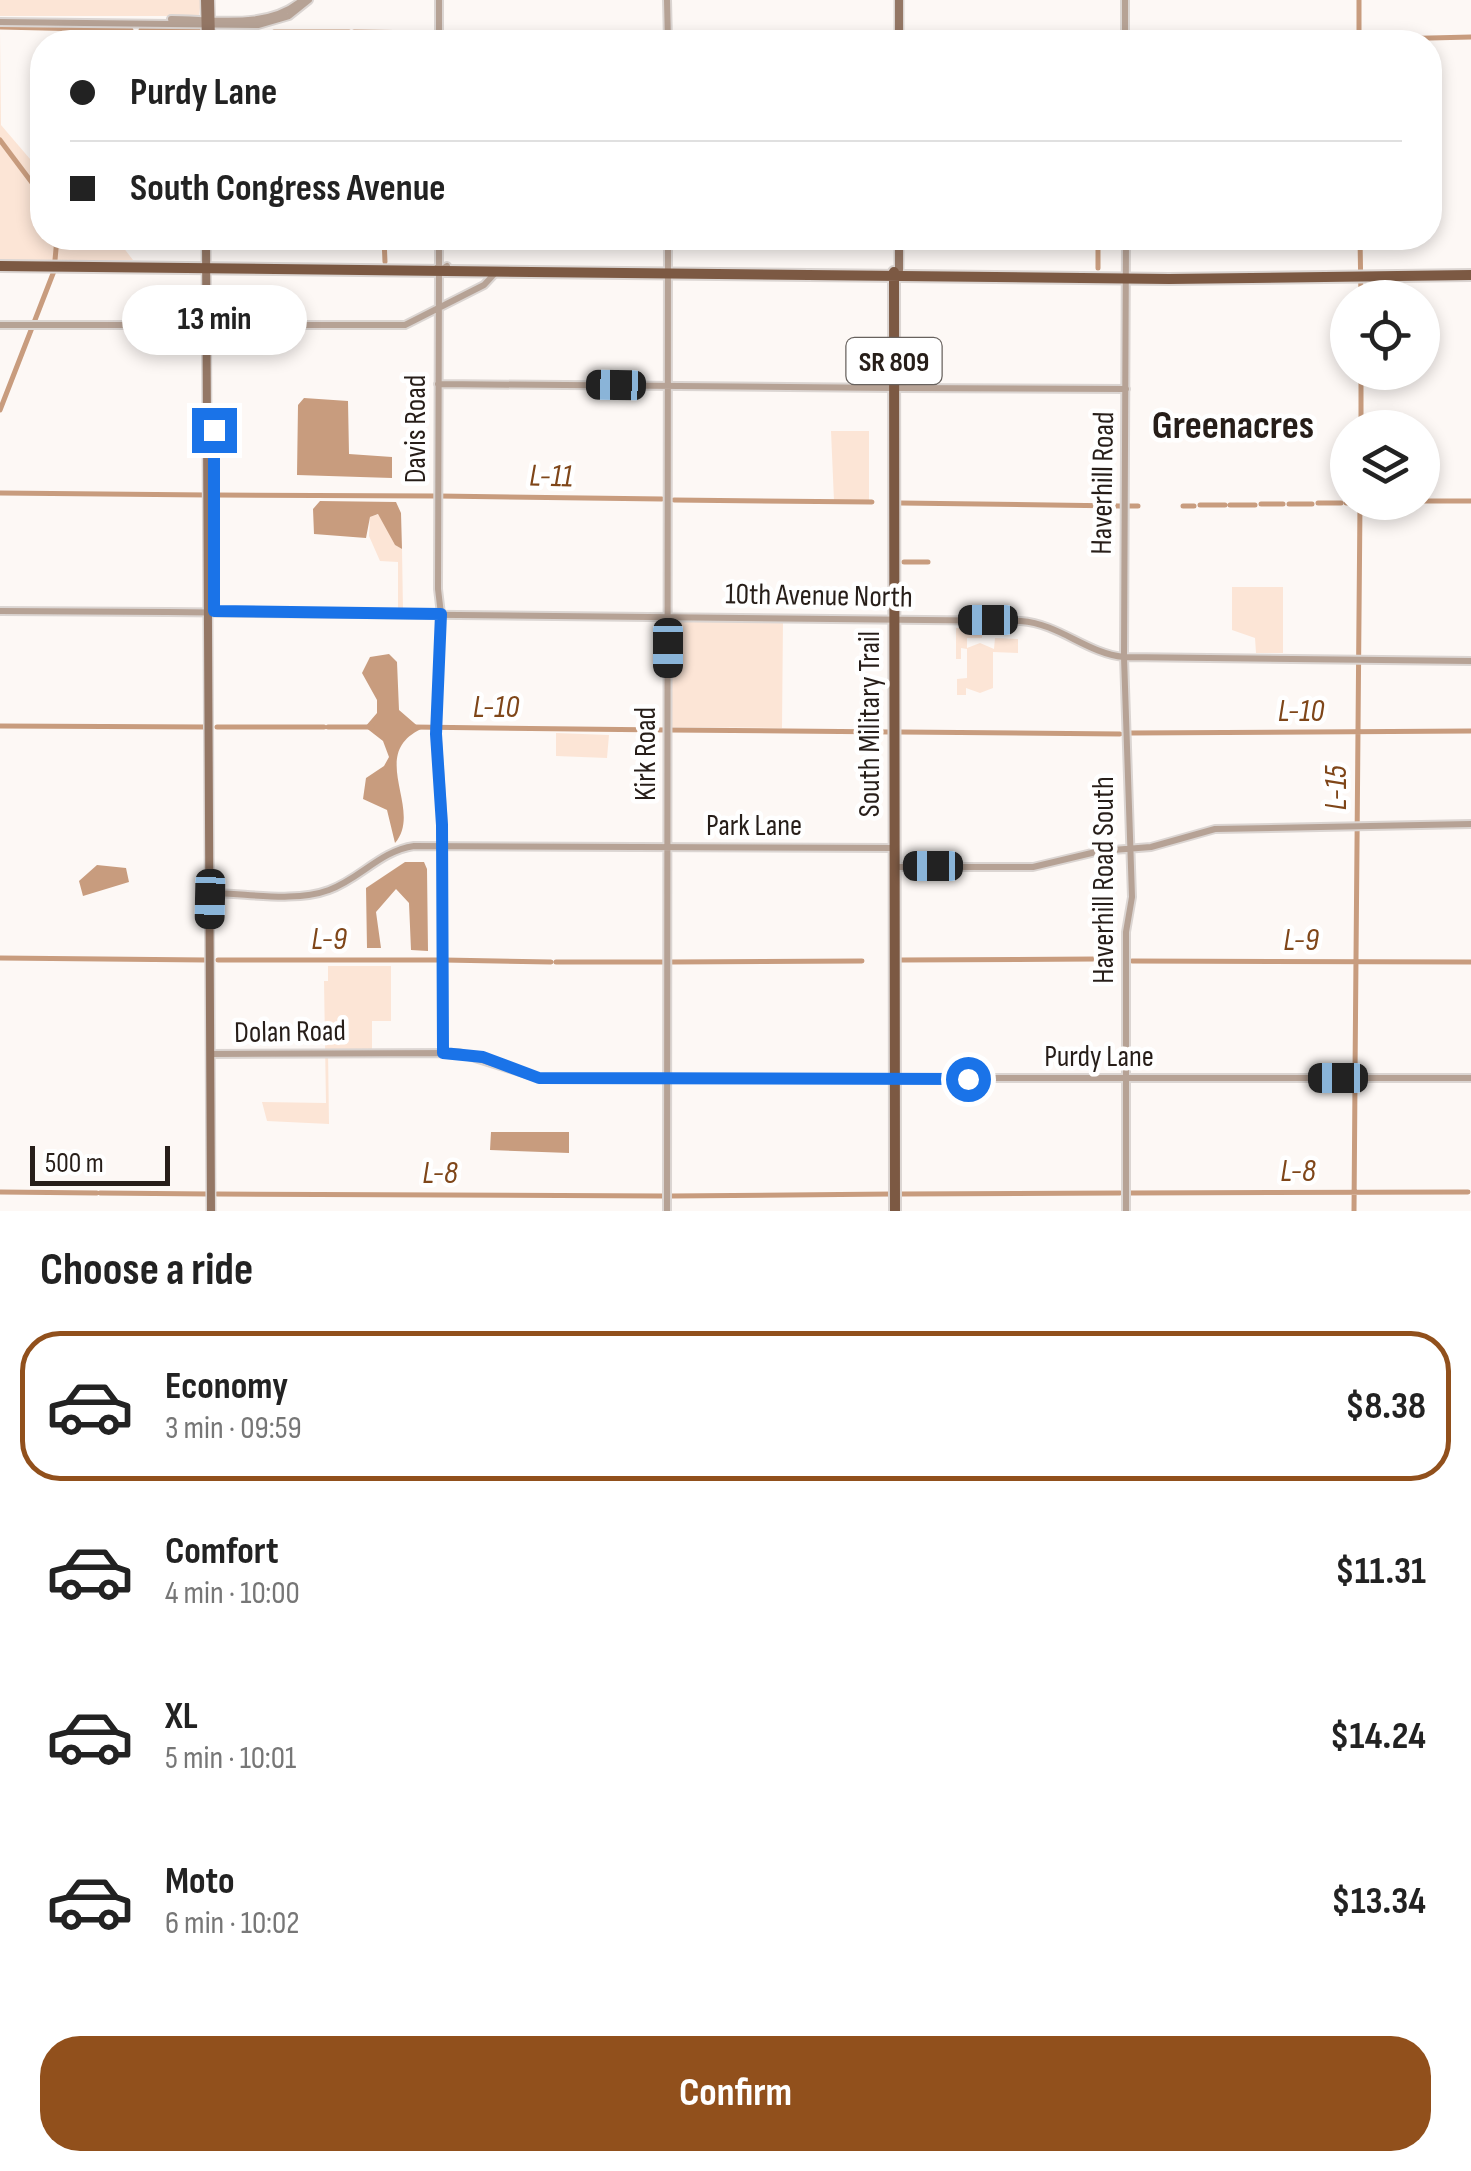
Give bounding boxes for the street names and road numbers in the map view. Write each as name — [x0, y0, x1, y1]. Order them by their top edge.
road number: SR 809 — [846, 338, 942, 384]
street label: Davis Road — [398, 375, 434, 483]
street label: Haverhill Road — [1084, 411, 1122, 555]
street label: 10th Avenue North — [725, 576, 913, 616]
street label: South Military Trail — [852, 631, 888, 817]
street label: Kirk Road — [628, 707, 664, 801]
street label: Haverhill Road South — [1086, 776, 1122, 984]
street label: Park Lane — [706, 808, 802, 844]
street label: Dolan Road — [234, 1013, 346, 1051]
street label: Purdy Lane — [1044, 1039, 1154, 1075]

